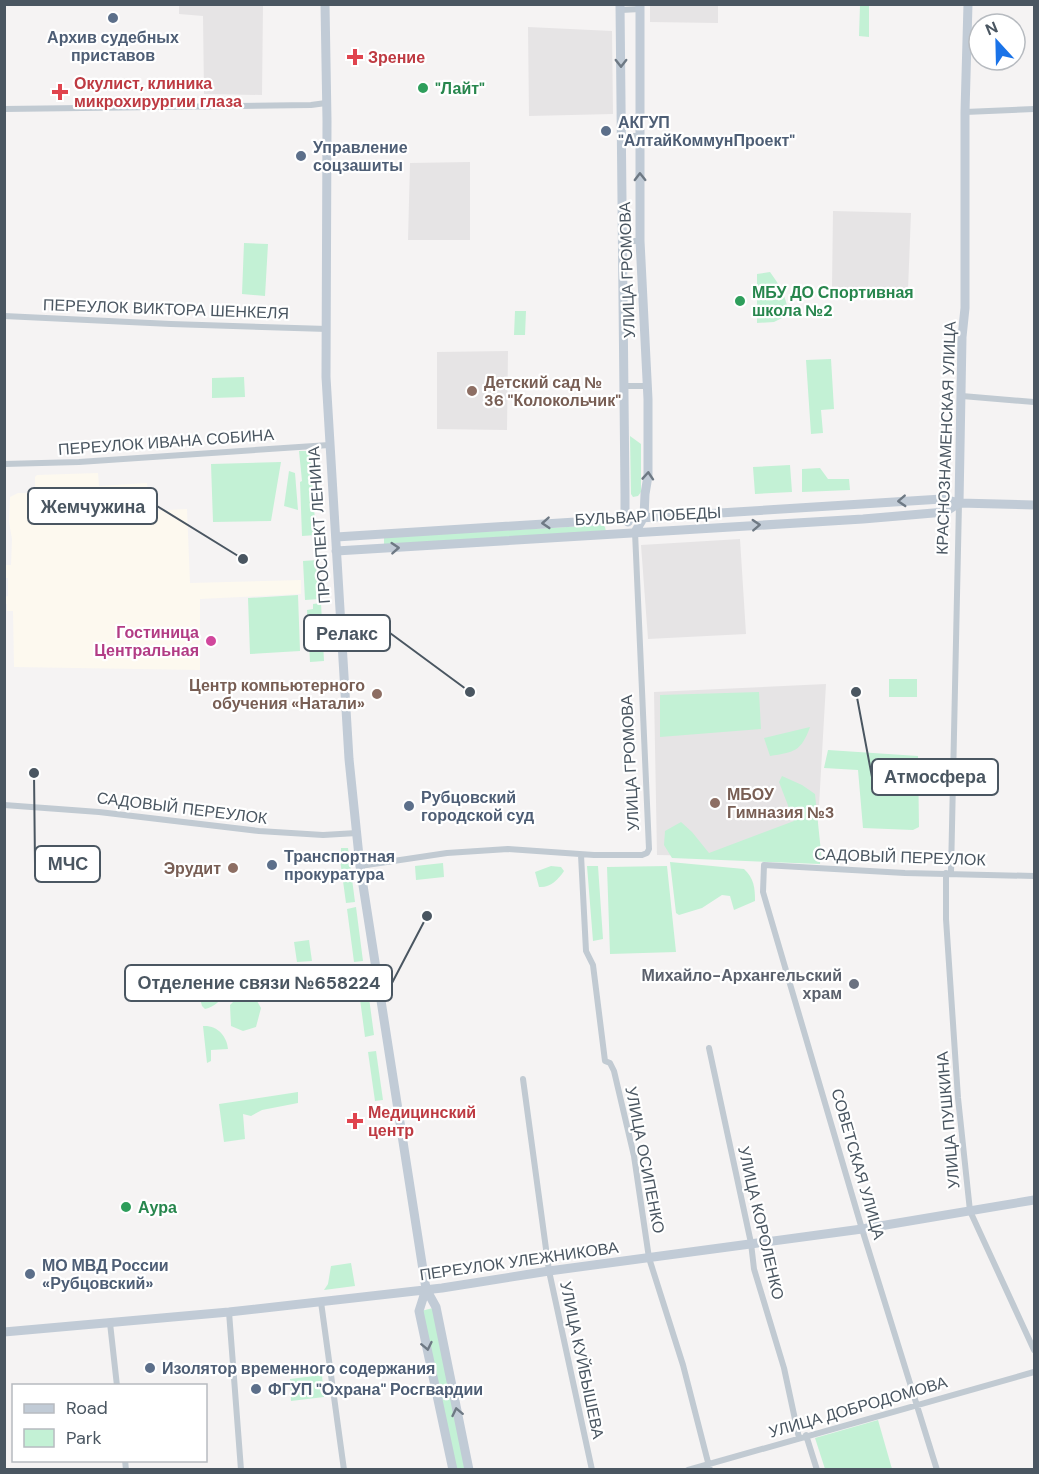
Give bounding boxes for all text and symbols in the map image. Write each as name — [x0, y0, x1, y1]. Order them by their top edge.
marker: Архив судебных приставов — [106, 11, 120, 25]
north arrow — [967, 12, 1027, 72]
text: N — [982, 17, 1001, 40]
place label: Архив судебных приставов — [47, 27, 179, 66]
place label: Зрение — [368, 47, 425, 68]
marker: Зрение — [346, 48, 364, 66]
one-way arrow — [615, 58, 627, 67]
place label: Окулист, клиника микрохирургии глаза — [74, 73, 242, 112]
place label: "Лайт" — [435, 78, 485, 99]
marker: "Лайт" — [416, 81, 430, 95]
marker: Окулист, клиника микрохирургии глаза — [51, 83, 69, 101]
place label: АКГУП "АлтайКоммунПроект" — [618, 112, 795, 151]
marker: АКГУП "АлтайКоммунПроект" — [599, 124, 613, 138]
place label: Управление соцзашиты — [313, 137, 408, 176]
marker: Управление соцзашиты — [294, 149, 308, 163]
one-way arrow — [633, 172, 646, 181]
street label: УЛИЦА ГРОМОВА — [614, 201, 640, 339]
place label: МБУ ДО Спортивная школа №2 — [752, 282, 914, 321]
street label: ПЕРЕУЛОК ВИКТОРА ШЕНКЕЛЯ — [43, 294, 289, 324]
marker: МБУ ДО Спортивная школа №2 — [733, 294, 747, 308]
street label: КРАСНОЗНАМЕНСКАЯ УЛИЦА — [931, 321, 961, 555]
place label: Детский сад № 36 "Колокольчик" — [484, 372, 621, 411]
marker: Детский сад № 36 "Колокольчик" — [465, 384, 479, 398]
street label: ПЕРЕУЛОК ИВАНА СОБИНА — [57, 424, 275, 460]
street label: ПРОСПЕКТ ЛЕНИНА — [303, 445, 335, 604]
one-way arrow — [641, 472, 654, 481]
callout: Жемчужина — [28, 488, 157, 524]
text: Жемчужина — [40, 495, 146, 519]
one-way arrow — [897, 495, 906, 508]
street label: БУЛЬВАР ПОБЕДЫ — [574, 502, 722, 530]
one-way arrow — [541, 517, 550, 530]
one-way arrow — [752, 519, 761, 532]
one-way arrow — [390, 541, 399, 554]
callout: Релакс — [304, 615, 390, 651]
place label: Гостиница Центральная — [94, 622, 199, 661]
text: Релакс — [316, 622, 378, 646]
marker: Гостиница Центральная — [204, 634, 218, 648]
place label: Центр компьютерного обучения «Натали» — [189, 675, 365, 714]
marker: Центр компьютерного обучения «Натали» — [370, 687, 384, 701]
street label: УЛИЦА ГРОМОВА — [616, 694, 644, 832]
callout: Атмосфера — [872, 759, 998, 795]
text: Атмосфера — [884, 765, 987, 789]
place label: МБОУ Гимназия №3 — [727, 784, 834, 823]
street label: САДОВЫЙ ПЕРЕУЛОК — [96, 787, 269, 829]
place label: Рубцовский городской суд — [421, 787, 534, 826]
marker: МБОУ Гимназия №3 — [708, 796, 722, 810]
marker: Рубцовский городской суд — [402, 799, 416, 813]
street label: САДОВЫЙ ПЕРЕУЛОК — [814, 844, 987, 871]
callout: МЧС — [35, 846, 100, 882]
place label: Транспортная прокуратура — [284, 846, 395, 885]
text: МЧС — [48, 852, 88, 876]
place label: Эрудит — [164, 858, 221, 879]
marker: Транспортная прокуратура — [265, 858, 279, 872]
marker: Эрудит — [226, 861, 240, 875]
callout: Отделение связи №658224 — [125, 965, 392, 1001]
place label: Михайло-Архангельский храм — [642, 965, 842, 1004]
text: Отделение связи №658224 — [138, 971, 381, 995]
marker: Михайло-Архангельский храм — [847, 977, 861, 991]
street label: УЛИЦА ПУШКИНА — [932, 1050, 964, 1190]
street label: УЛИЦА ОСИПЕНКО — [620, 1085, 670, 1235]
street label: СОВЕТСКАЯ УЛИЦА — [826, 1086, 890, 1242]
place label: Медицинский центр — [368, 1102, 476, 1141]
marker: Медицинский центр — [346, 1112, 364, 1130]
street label: УЛИЦА КОРОЛЕНКО — [733, 1144, 789, 1302]
place label: Аура — [138, 1197, 177, 1218]
marker: Аура — [119, 1200, 133, 1214]
street label: ПЕРЕУЛОК УЛЕЖНИКОВА — [418, 1237, 620, 1285]
place label: МО МВД России «Рубцовский» — [42, 1255, 169, 1294]
marker: МО МВД России «Рубцовский» — [23, 1267, 37, 1281]
street label: УЛИЦА КУЙБЫШЕВА — [555, 1279, 609, 1441]
one-way arrow — [420, 1341, 433, 1351]
place label: Изолятор временного содержания — [162, 1358, 435, 1379]
marker: Изолятор временного содержания — [143, 1361, 157, 1375]
street label: УЛИЦА ДОБРОДОМОВА — [766, 1371, 950, 1443]
place label: ФГУП "Охрана" Росгвардии — [268, 1379, 483, 1400]
marker: ФГУП "Охрана" Росгвардии — [249, 1382, 263, 1396]
legend — [12, 1384, 207, 1462]
text: Road — [66, 1396, 108, 1420]
one-way arrow — [452, 1407, 465, 1417]
text: Park — [66, 1426, 102, 1450]

